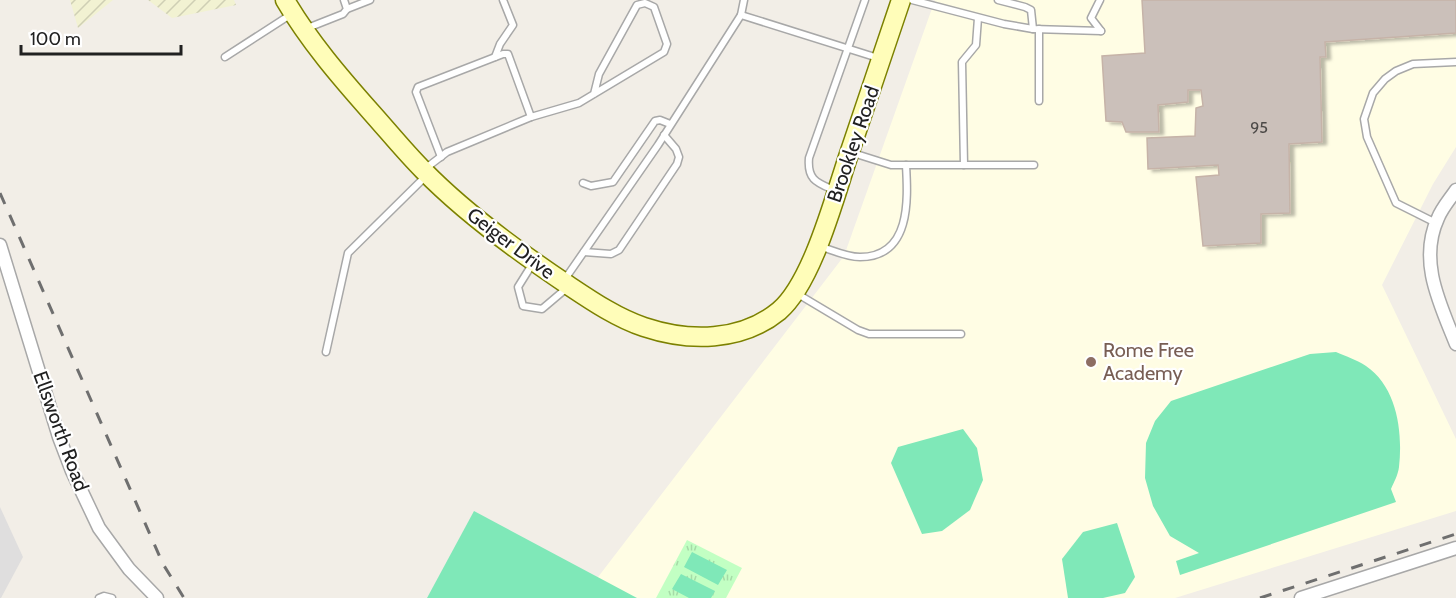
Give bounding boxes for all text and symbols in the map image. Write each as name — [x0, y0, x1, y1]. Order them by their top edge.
scale bar — [21, 18, 182, 56]
text: 100 m — [30, 28, 81, 50]
street label: Brookley Road — [822, 83, 884, 205]
house number: 95 — [1250, 118, 1268, 137]
street label: Geiger Drive — [462, 202, 560, 284]
place label: Rome Free Academy — [1103, 338, 1194, 385]
marker: Rome Free Academy — [1084, 355, 1098, 369]
street label: Ellsworth Road — [28, 368, 94, 494]

